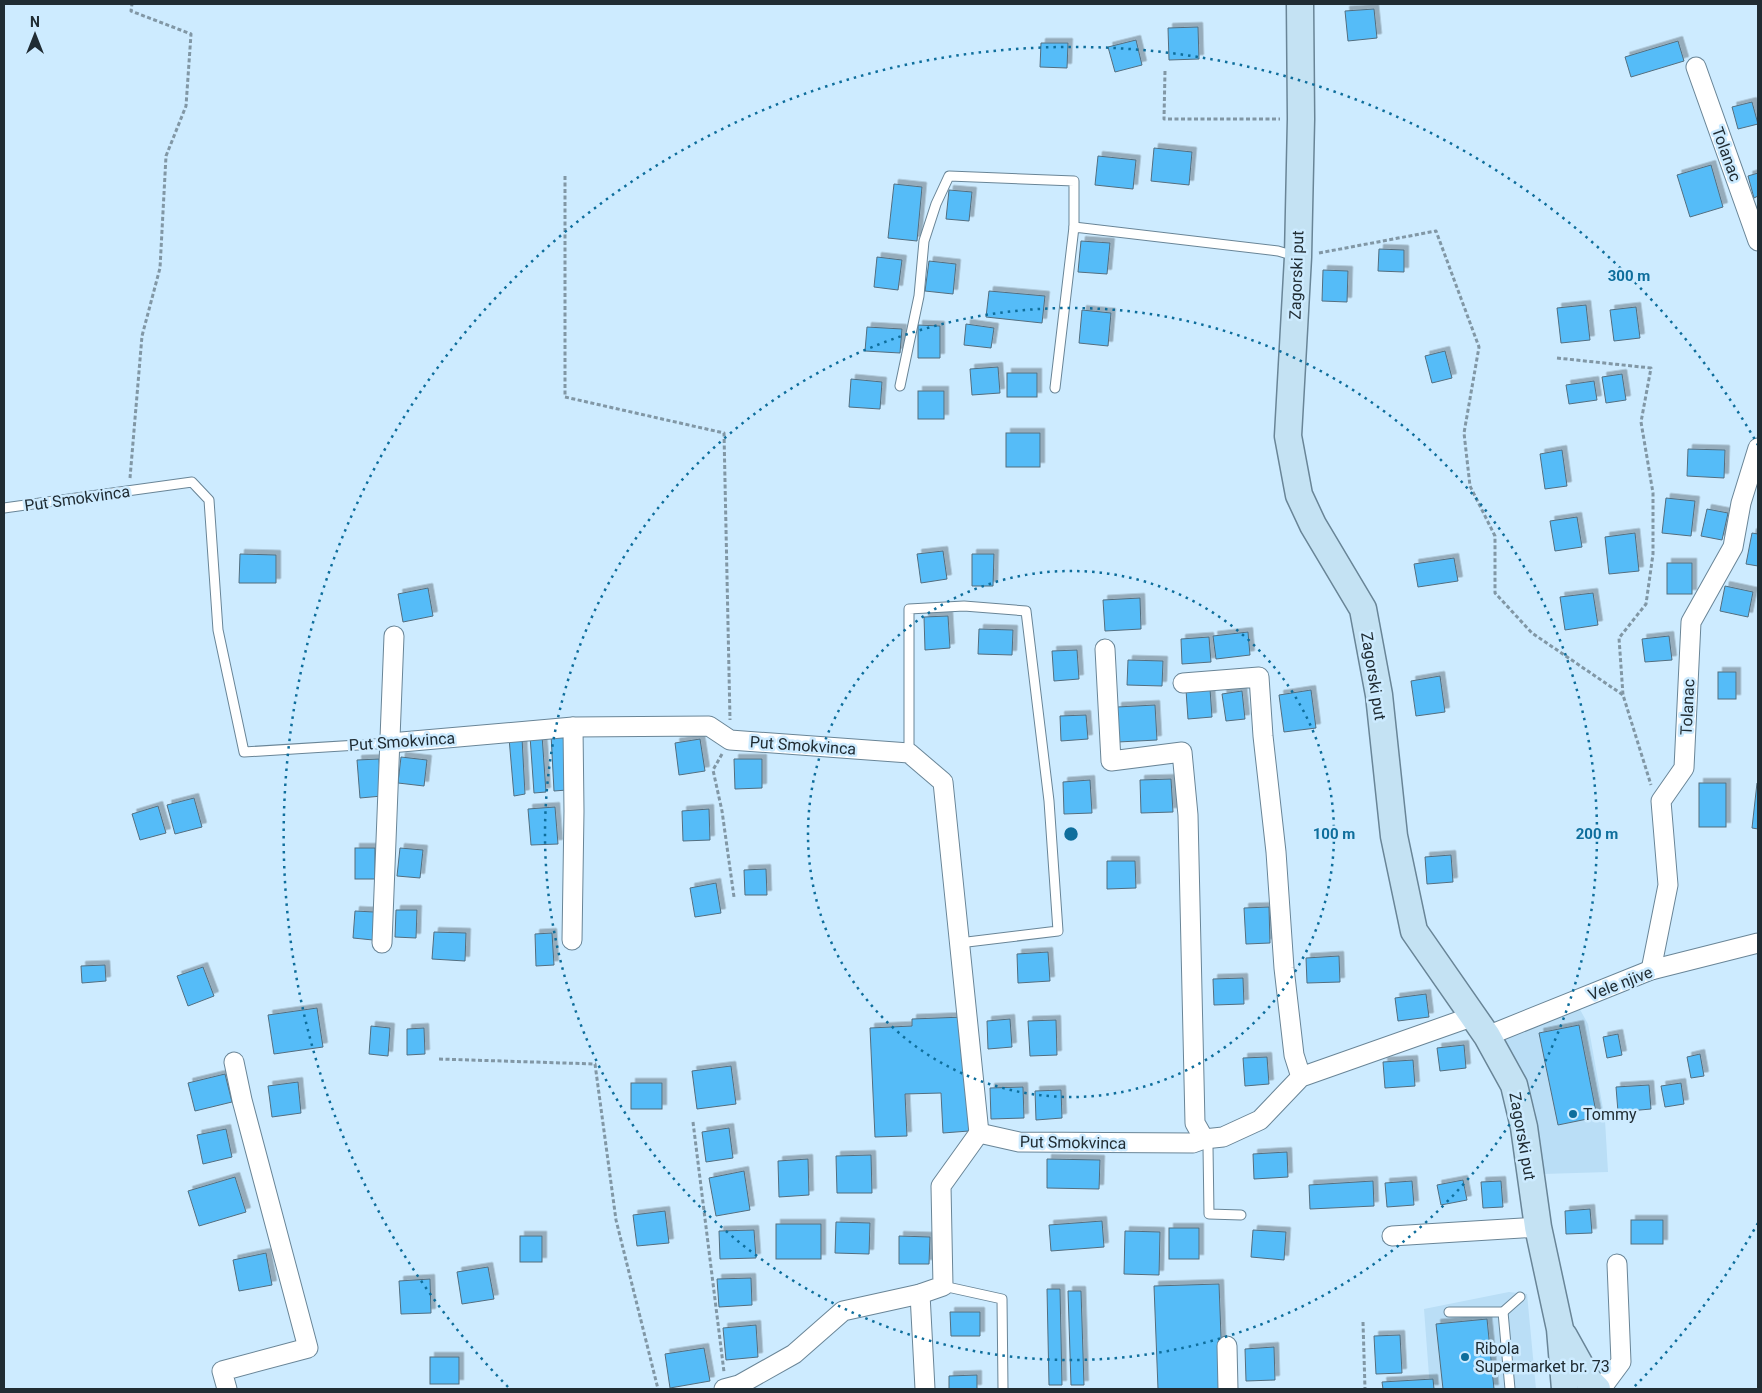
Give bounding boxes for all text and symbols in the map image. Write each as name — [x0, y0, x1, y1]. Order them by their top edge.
north arrow — [10, 10, 60, 60]
text: N — [30, 14, 40, 30]
street label: Tolanac — [1708, 124, 1745, 184]
street label: Zagorski put — [1285, 230, 1308, 320]
text: 300 m — [1608, 267, 1650, 285]
street label: Put Smokvinca — [23, 482, 131, 515]
street label: Zagorski put — [1357, 631, 1390, 722]
street label: Tolanac — [1677, 678, 1698, 736]
street label: Put Smokvinca — [348, 728, 456, 755]
street label: Put Smokvinca — [749, 732, 857, 759]
centre of rings — [1062, 825, 1080, 843]
text: 100 m — [1313, 825, 1355, 843]
text: 200 m — [1576, 825, 1618, 843]
street label: Vele njive — [1585, 963, 1655, 1004]
street label: Zagorski put — [1505, 1091, 1540, 1182]
place label: Tommy — [1583, 1105, 1637, 1124]
marker: Tommy — [1567, 1108, 1579, 1120]
street label: Put Smokvinca — [1020, 1132, 1126, 1153]
place label: Ribola Supermarket br. 73 — [1475, 1339, 1610, 1376]
marker: Ribola Supermarket br. 73 — [1459, 1351, 1471, 1363]

